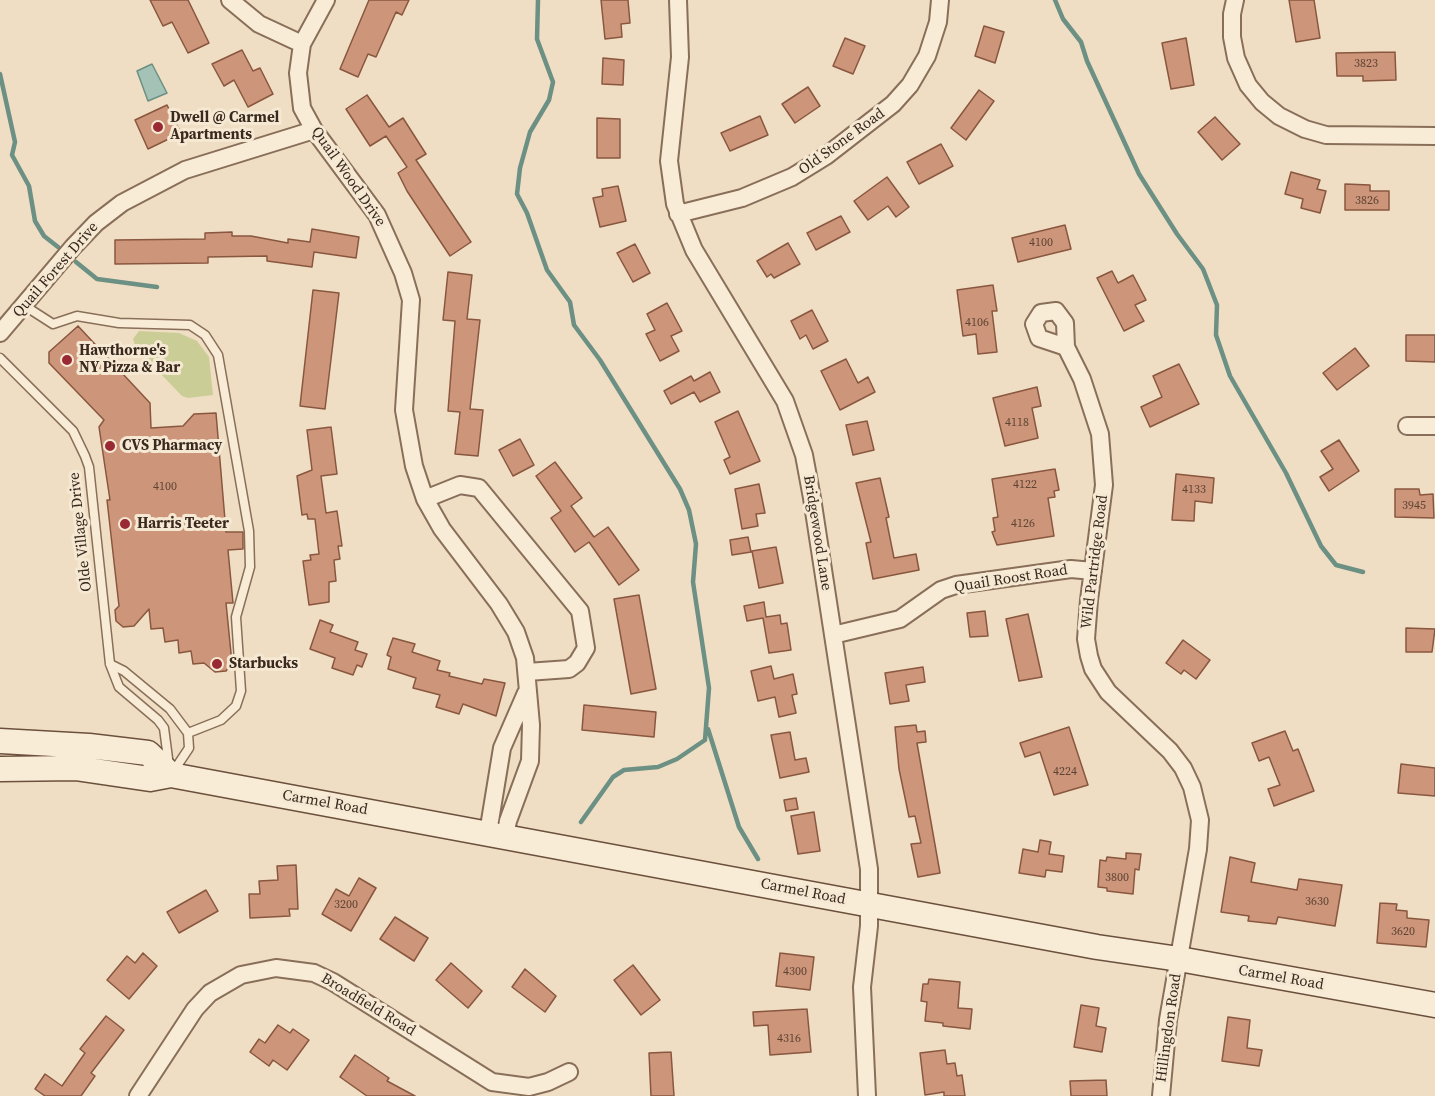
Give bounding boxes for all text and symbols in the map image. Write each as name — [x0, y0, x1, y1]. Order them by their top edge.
house number: 3823 — [1354, 57, 1378, 71]
street label: Old Stone Road — [795, 105, 889, 179]
place label: Dwell @ Carmel Apartments — [170, 109, 279, 144]
marker: Dwell @ Carmel Apartments — [151, 120, 165, 134]
street label: Quail Wood Drive — [307, 124, 389, 230]
house number: 3826 — [1355, 194, 1379, 208]
street label: Quail Forest Drive — [10, 219, 102, 321]
house number: 4100 — [1029, 236, 1053, 250]
house number: 4106 — [965, 316, 989, 330]
place label: Hawthorne's NY Pizza & Bar — [79, 342, 180, 377]
marker: Hawthorne's NY Pizza & Bar — [60, 353, 74, 367]
house number: 4118 — [1005, 416, 1029, 430]
place label: CVS Pharmacy — [122, 437, 222, 455]
marker: CVS Pharmacy — [103, 439, 117, 453]
street label: Olde Village Drive — [66, 471, 96, 593]
street label: Bridgewood Lane — [799, 474, 835, 592]
house number: 4122 — [1013, 478, 1037, 492]
house number: 4100 — [153, 480, 177, 494]
house number: 4133 — [1182, 483, 1206, 497]
street label: Wild Partridge Road — [1078, 494, 1112, 630]
house number: 3945 — [1402, 499, 1426, 513]
place label: Harris Teeter — [137, 515, 229, 533]
marker: Harris Teeter — [118, 517, 132, 531]
house number: 4126 — [1011, 517, 1035, 531]
street label: Quail Roost Road — [953, 561, 1069, 597]
place label: Starbucks — [229, 655, 298, 673]
marker: Starbucks — [210, 657, 224, 671]
house number: 4224 — [1053, 765, 1077, 779]
street label: Carmel Road — [281, 787, 369, 819]
house number: 3800 — [1105, 871, 1129, 885]
street label: Carmel Road — [759, 875, 847, 909]
house number: 3630 — [1305, 895, 1329, 909]
house number: 3200 — [334, 898, 358, 912]
house number: 3620 — [1391, 925, 1415, 939]
street label: Carmel Road — [1237, 962, 1325, 994]
house number: 4300 — [783, 965, 807, 979]
street label: Broadfield Road — [317, 970, 419, 1040]
street label: Hillingdon Road — [1152, 972, 1186, 1084]
house number: 4316 — [777, 1032, 801, 1046]

